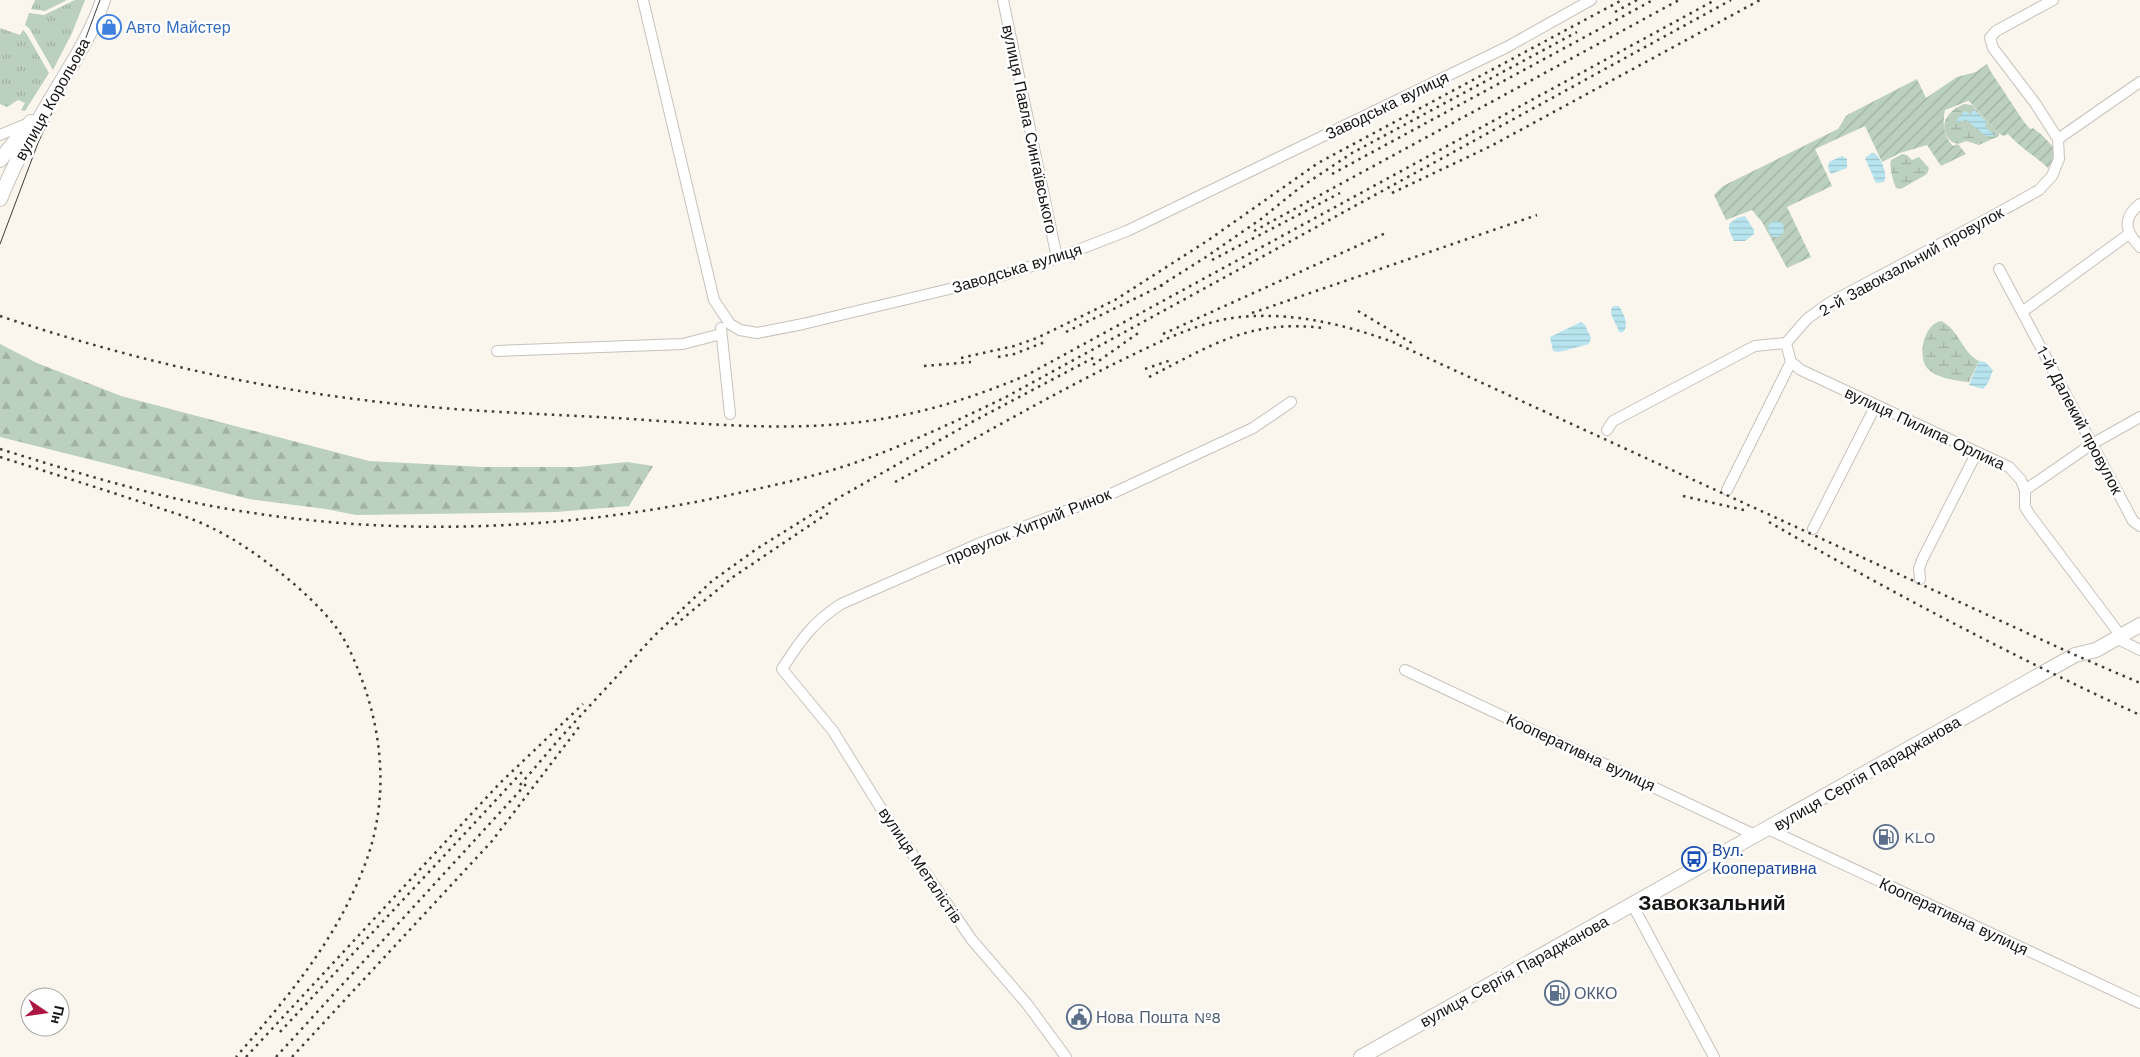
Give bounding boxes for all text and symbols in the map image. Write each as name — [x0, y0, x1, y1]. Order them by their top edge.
shop icon: Авто Майстер — [96, 14, 122, 40]
place label: Авто Майстер — [126, 18, 231, 37]
street label: вулиця Павла Сингаївського — [998, 23, 1061, 235]
street label: вулиця Корольова — [11, 35, 94, 164]
street label: Заводська вулиця — [1323, 67, 1452, 144]
street label: 2-й Завокзальний провулок — [1816, 202, 2008, 320]
street label: Заводська вулиця — [950, 240, 1084, 297]
street label: 1-й Далекий провулок — [2032, 343, 2127, 498]
street label: вулиця Пилипа Орлика — [1842, 383, 2008, 474]
street label: провулок Хитрий Ринок — [943, 484, 1115, 568]
street label: Кооперативна вулиця — [1503, 710, 1658, 795]
street label: вулиця Сергія Параджанова — [1771, 712, 1964, 835]
street label: вулиця Металістів — [875, 804, 966, 927]
fuel station icon: KLO — [1873, 824, 1899, 850]
place label: KLO — [1904, 828, 1936, 847]
place label: Вул. Кооперативна — [1712, 841, 1817, 878]
bus stop icon: Вул. Кооперативна — [1681, 846, 1707, 872]
street label: Кооперативна вулиця — [1876, 874, 2031, 959]
district label: Завокзальний — [1638, 890, 1786, 915]
street label: вулиця Сергія Параджанова — [1417, 912, 1612, 1031]
fuel station icon: ОККО — [1544, 980, 1570, 1006]
place label: ОККО — [1574, 984, 1617, 1003]
north arrow — [20, 987, 70, 1037]
text: Пн — [48, 1004, 68, 1026]
public building icon: Нова Пошта №8 — [1066, 1004, 1092, 1030]
place label: Нова Пошта №8 — [1096, 1008, 1221, 1027]

